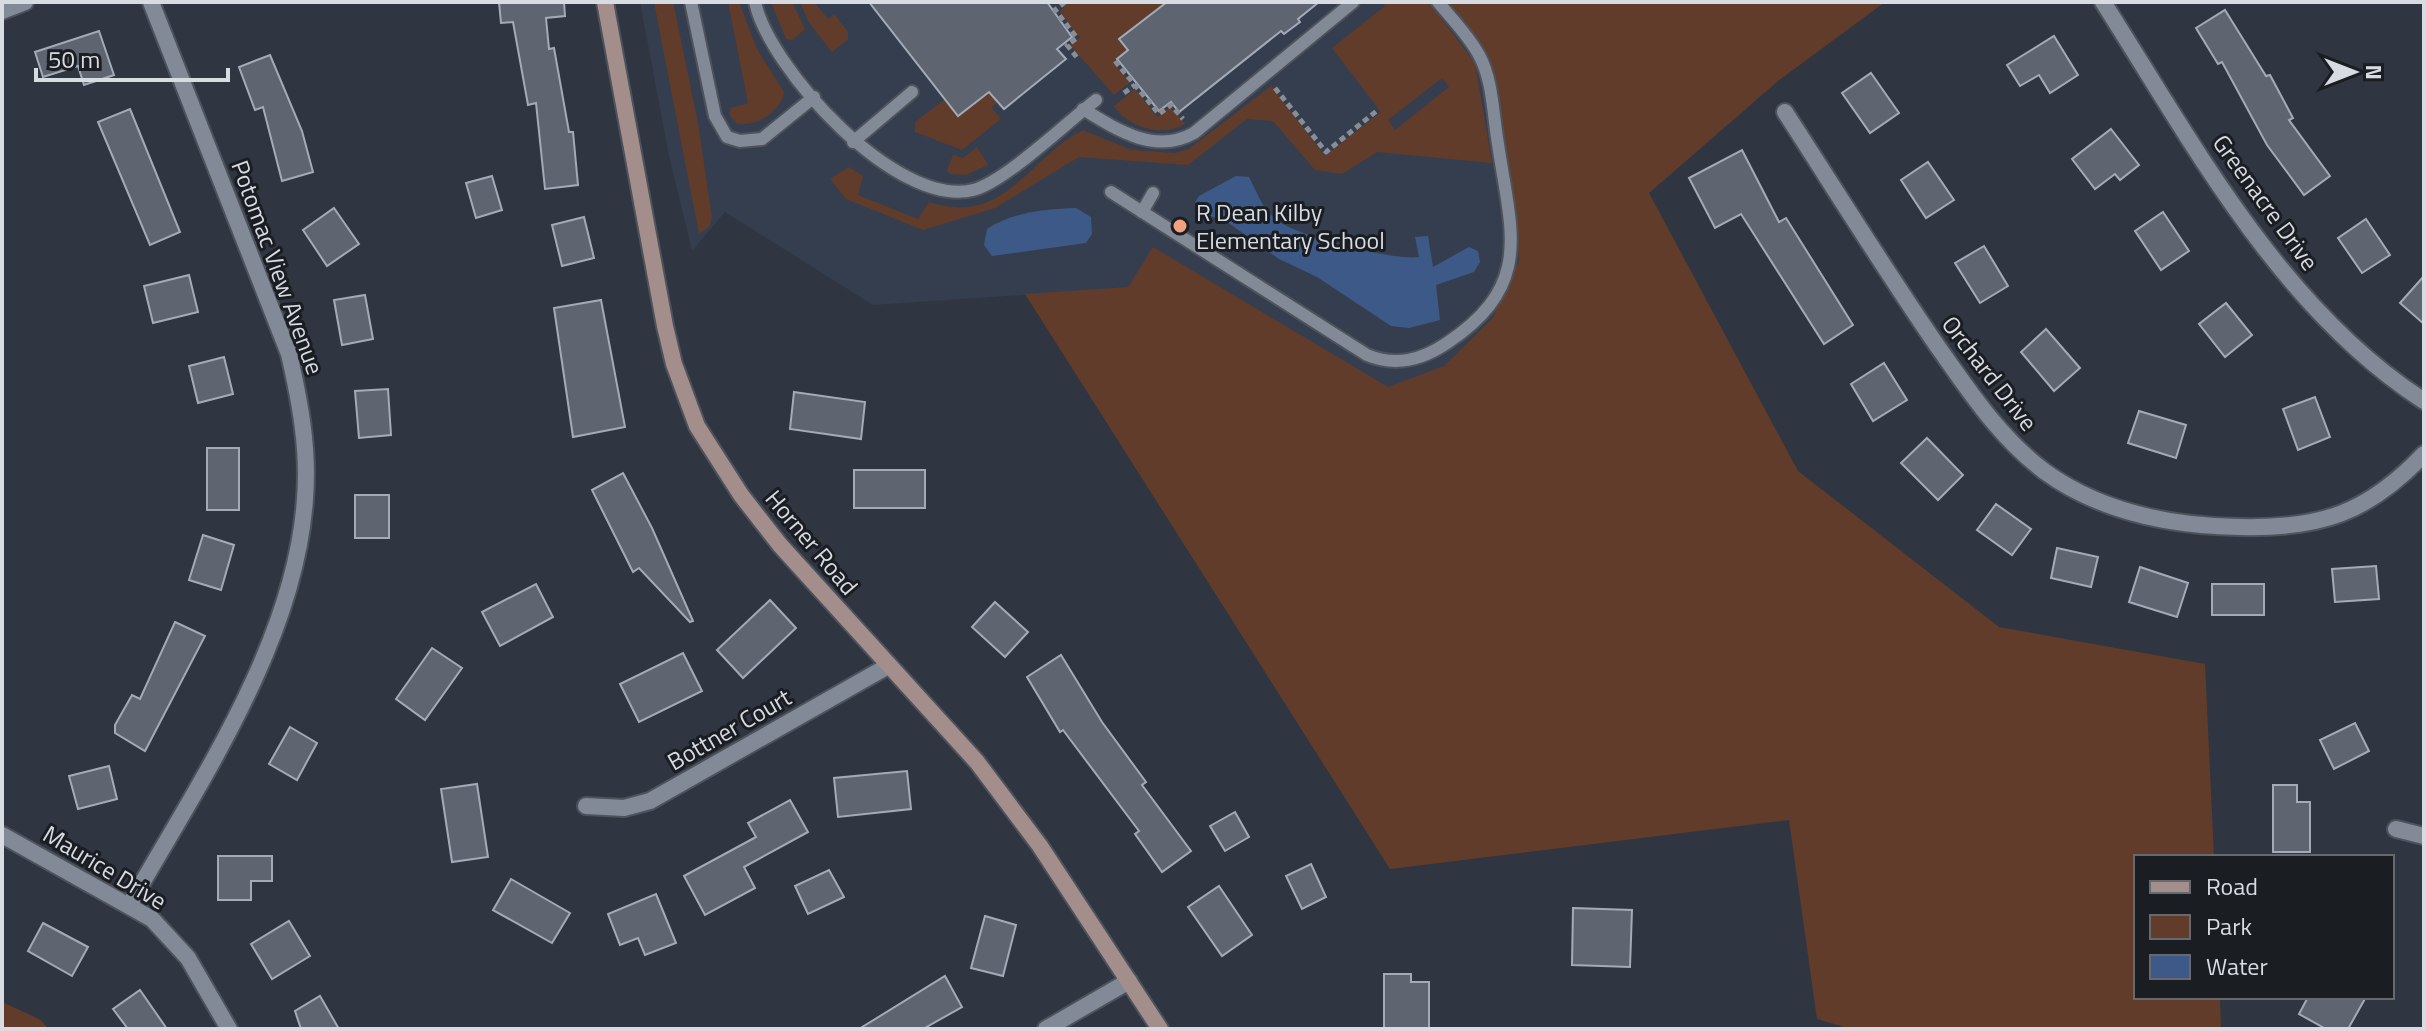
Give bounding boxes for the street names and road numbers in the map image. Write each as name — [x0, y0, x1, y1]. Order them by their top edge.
street label: Greenacre Drive — [2204, 127, 2328, 277]
street label: Potomac View Avenue — [223, 155, 333, 379]
street label: Orchard Drive — [1933, 308, 2047, 438]
street label: Horner Road — [757, 482, 867, 602]
street label: Bottner Court — [660, 679, 798, 779]
street label: Maurice Drive — [36, 816, 174, 918]

